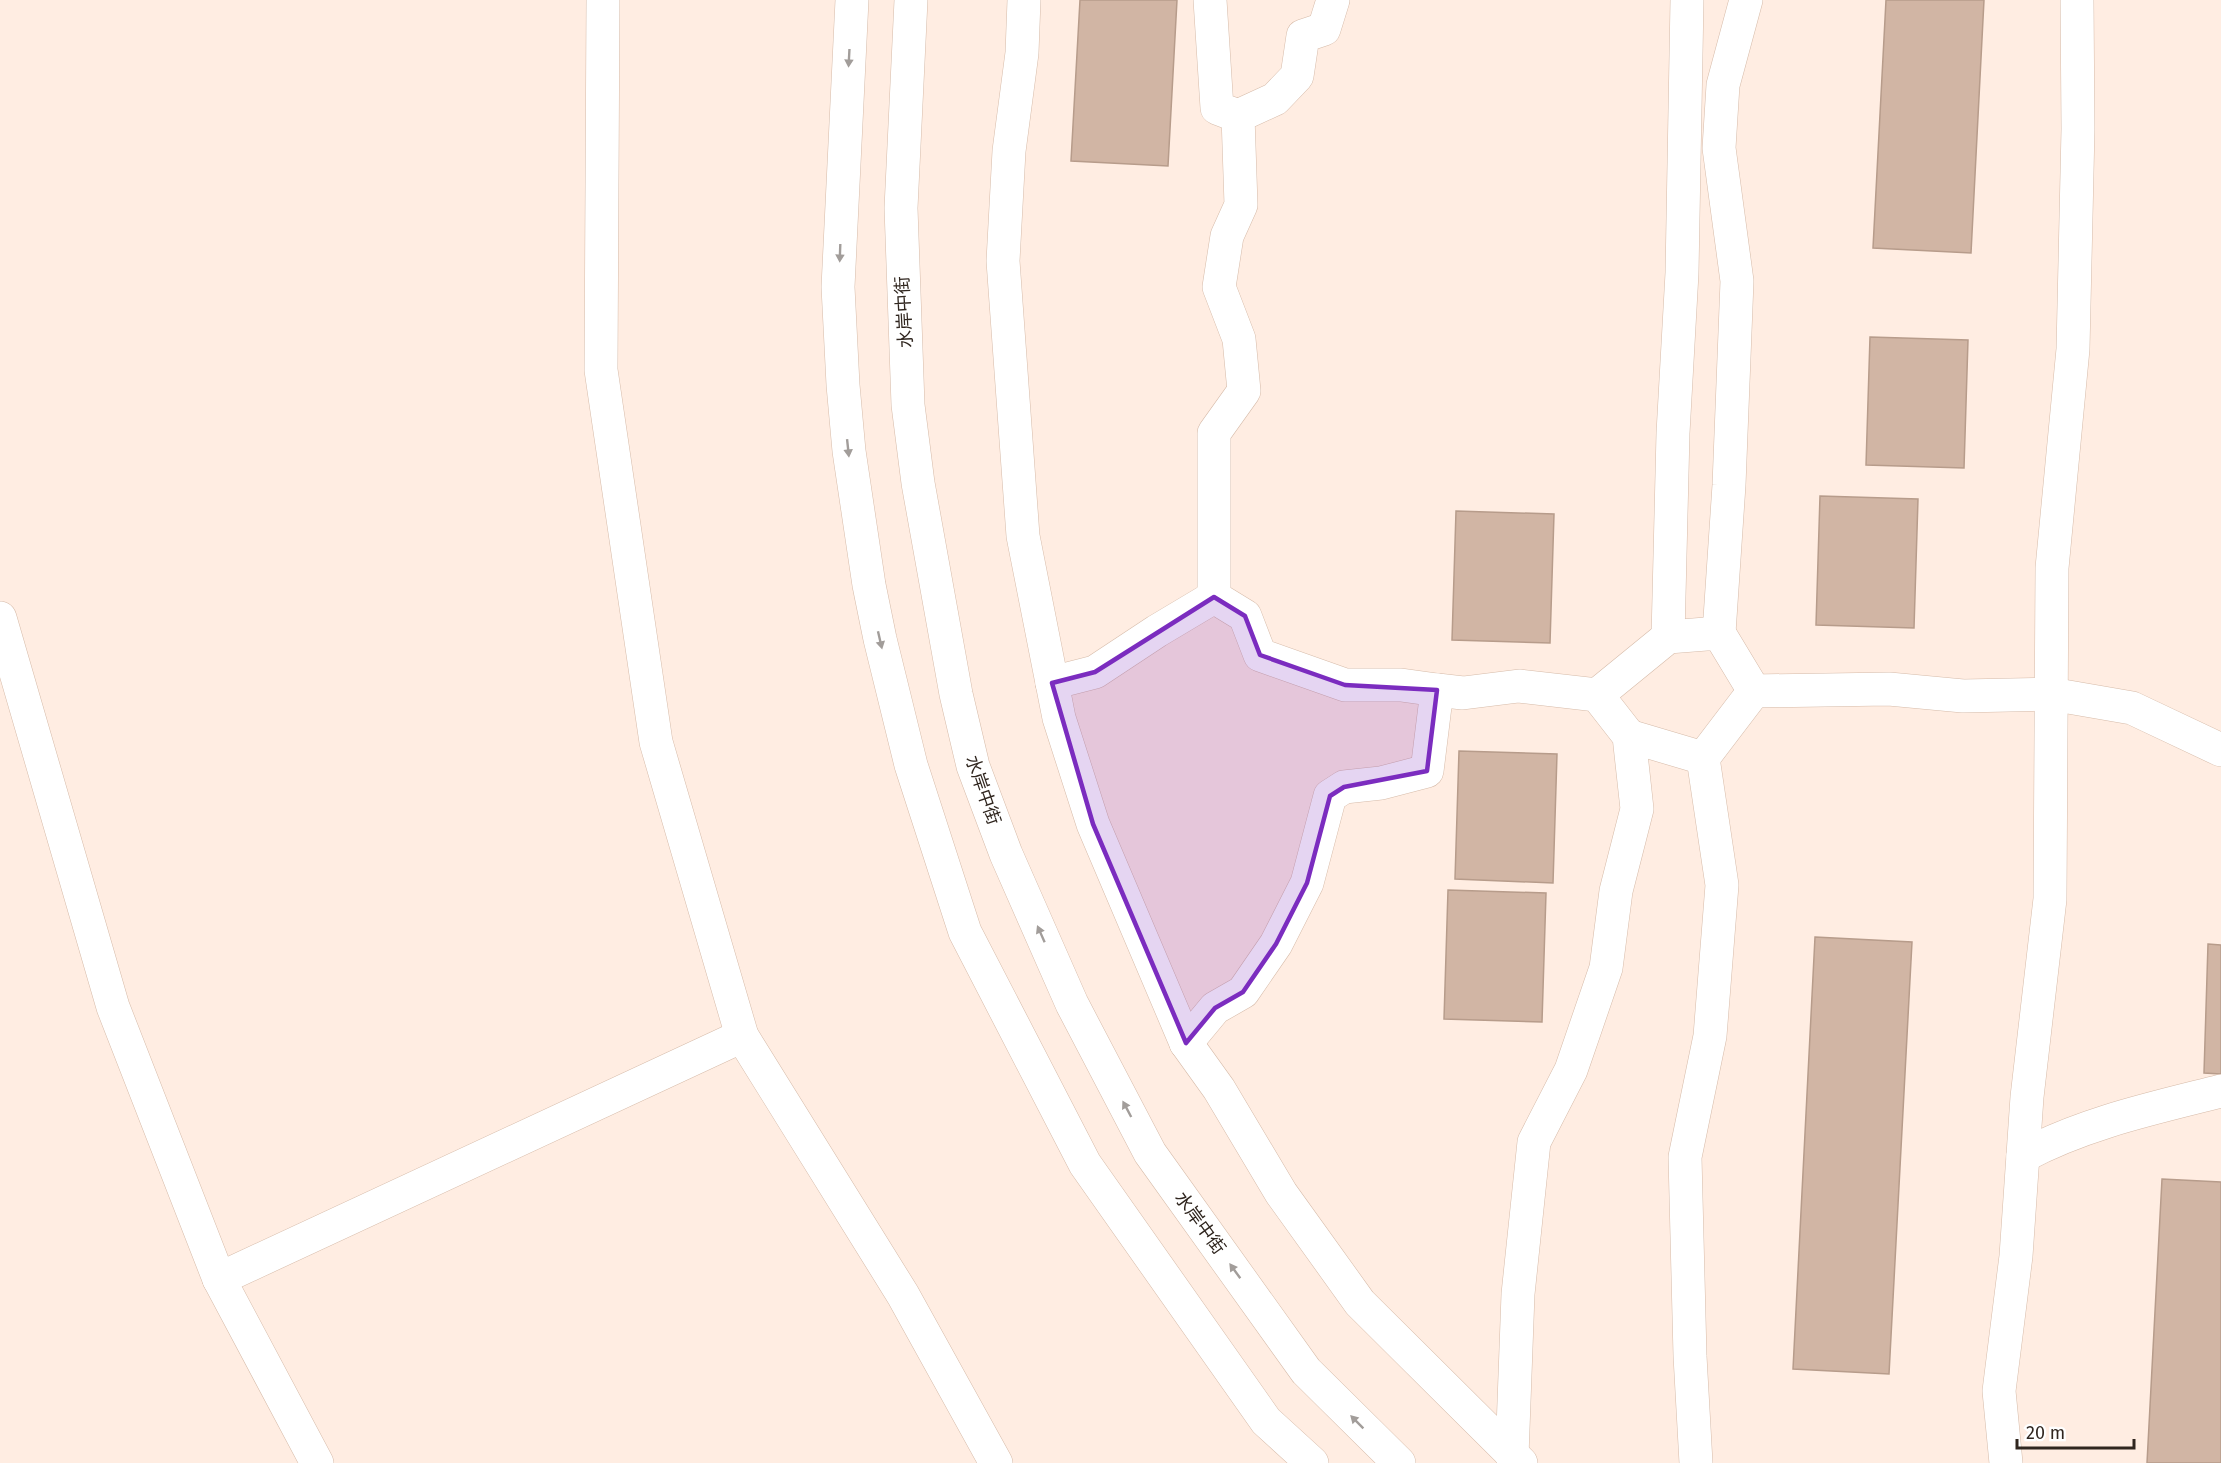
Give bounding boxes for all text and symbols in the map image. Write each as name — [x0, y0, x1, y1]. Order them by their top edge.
one-way arrow — [844, 49, 853, 68]
one-way arrow — [835, 244, 844, 263]
street label: 水岸中街 — [891, 275, 917, 349]
one-way arrow — [844, 438, 853, 457]
one-way arrow — [876, 631, 885, 650]
street label: 水岸中街 — [961, 752, 1005, 828]
one-way arrow — [1036, 925, 1045, 943]
one-way arrow — [1122, 1100, 1132, 1117]
street label: 水岸中街 — [1170, 1187, 1230, 1259]
one-way arrow — [1229, 1263, 1241, 1279]
scale bar — [2017, 1412, 2134, 1450]
one-way arrow — [1351, 1415, 1365, 1429]
text: 20 m — [2026, 1422, 2065, 1444]

